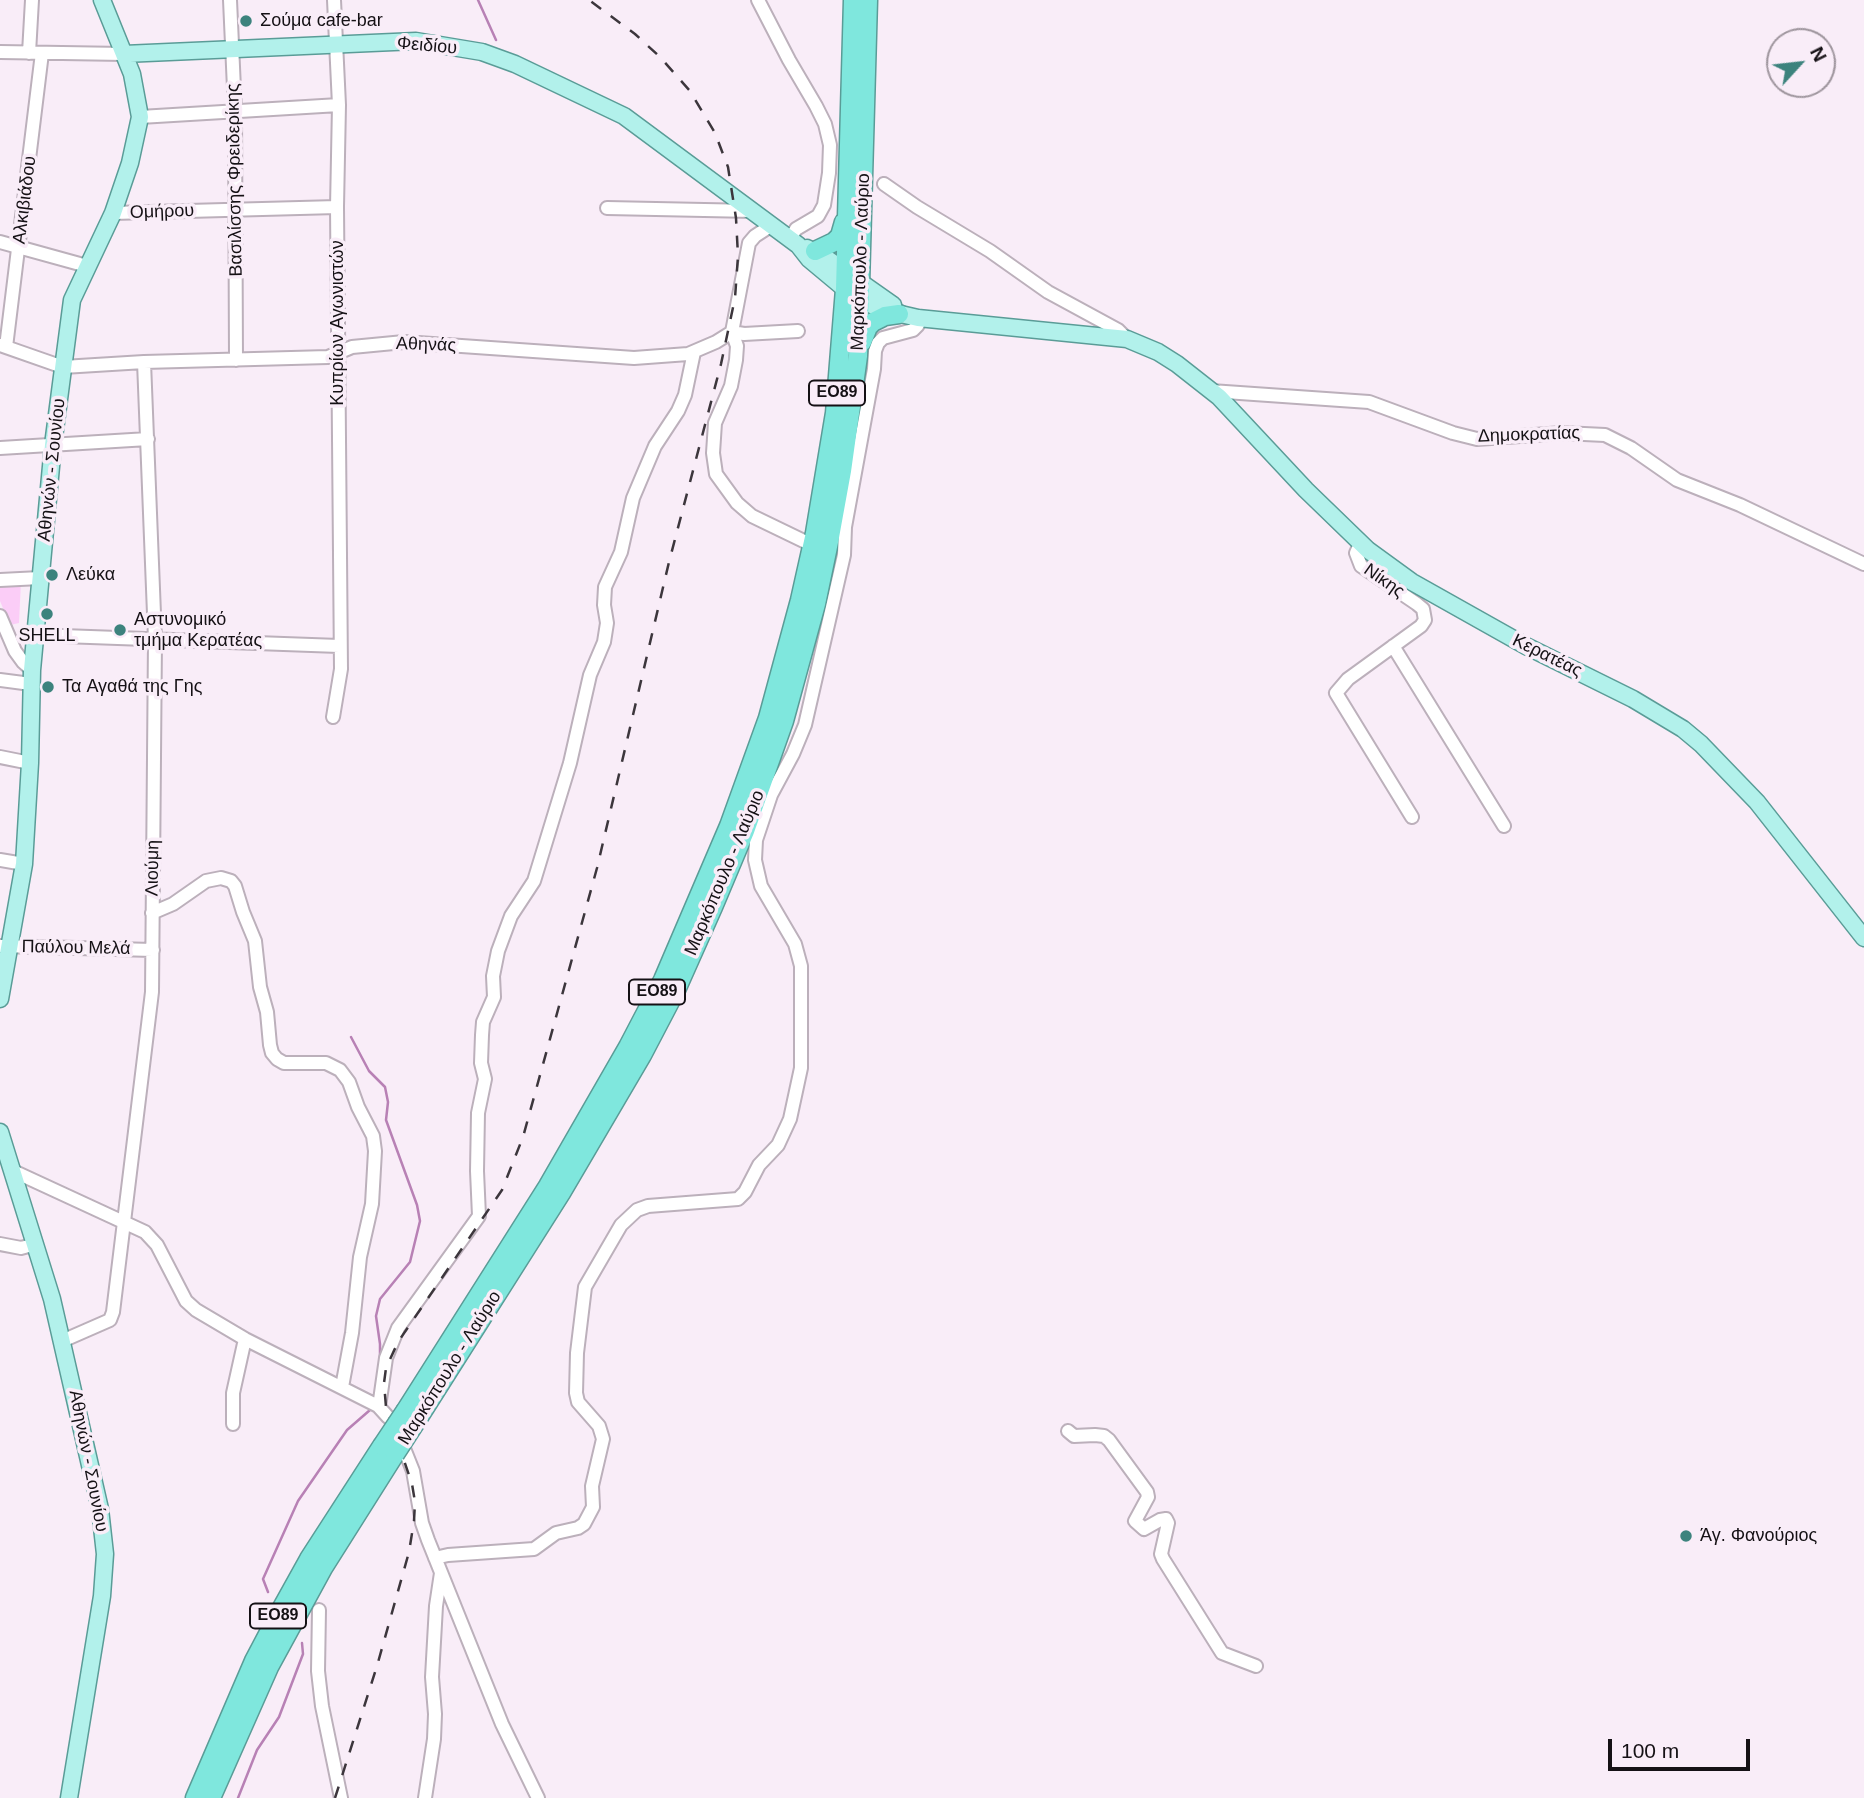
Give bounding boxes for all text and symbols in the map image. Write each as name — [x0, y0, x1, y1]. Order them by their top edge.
place label: Σούμα cafe-bar — [260, 10, 383, 32]
marker: Σούμα cafe-bar — [238, 13, 254, 29]
north arrow — [1766, 28, 1836, 98]
street label: Φειδίου — [396, 33, 458, 59]
text: N — [1806, 43, 1831, 65]
street label: Βασιλίσσης Φρειδερίκης — [223, 83, 247, 277]
street label: Αλκιβιάδου — [9, 155, 41, 245]
street label: Μαρκόπουλο - Λαύριο — [847, 173, 875, 351]
street label: Ομήρου — [129, 200, 195, 224]
street label: Κυπρίων Αγωνιστών — [327, 240, 349, 406]
street label: Αθηνάς — [396, 333, 456, 357]
road number: ΕΟ89 — [809, 380, 865, 406]
street label: Αθηνών - Σουνίου — [34, 397, 70, 543]
street label: Δημοκρατίας — [1478, 422, 1580, 448]
street label: Νίκης — [1360, 559, 1408, 603]
place label: Λεύκα — [66, 564, 115, 586]
marker: Λεύκα — [44, 567, 60, 583]
marker: SHELL — [39, 606, 55, 622]
place label: Αστυνομικό τμήμα Κερατέας — [134, 609, 262, 652]
marker: Αστυνομικό τμήμα Κερατέας — [112, 622, 128, 638]
place label: SHELL — [18, 625, 76, 647]
street label: Κερατέας — [1509, 630, 1585, 682]
place label: Τα Αγαθά της Γης — [62, 676, 202, 698]
marker: Τα Αγαθά της Γης — [40, 679, 56, 695]
street label: Μαρκόπουλο - Λαύριο — [680, 787, 770, 959]
street label: Λιούμη — [142, 840, 164, 896]
street label: Παύλου Μελά — [21, 936, 131, 960]
road number: ΕΟ89 — [629, 980, 685, 1004]
street label: Μαρκόπουλο - Λαύριο — [394, 1287, 506, 1449]
street label: Αθηνών - Σουνίου — [64, 1388, 112, 1534]
place label: Άγ. Φανούριος — [1700, 1525, 1817, 1547]
marker: Άγ. Φανούριος — [1678, 1528, 1694, 1544]
road number: ΕΟ89 — [250, 1604, 306, 1628]
scale bar — [1612, 1724, 1754, 1768]
text: 100 m — [1621, 1739, 1679, 1762]

